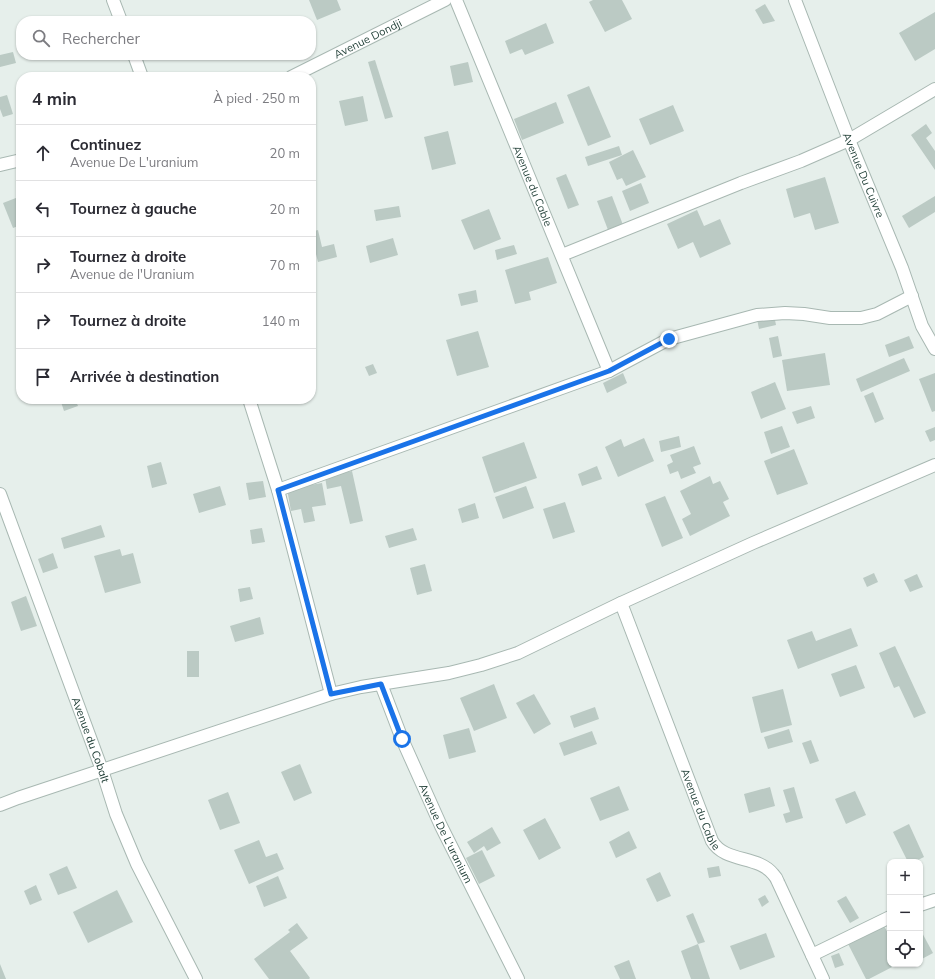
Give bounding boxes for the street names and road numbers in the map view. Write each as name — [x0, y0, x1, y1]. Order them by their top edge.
street label: Avenue Dondji — [332, 16, 404, 61]
street label: Avenue Du Cuivre — [840, 131, 887, 220]
street label: Avenue du Cable — [510, 143, 556, 228]
street label: Avenue du Cobalt — [69, 695, 113, 785]
street label: Avenue du Cable — [678, 767, 723, 853]
street label: Avenue De L'uranium — [416, 782, 476, 886]

